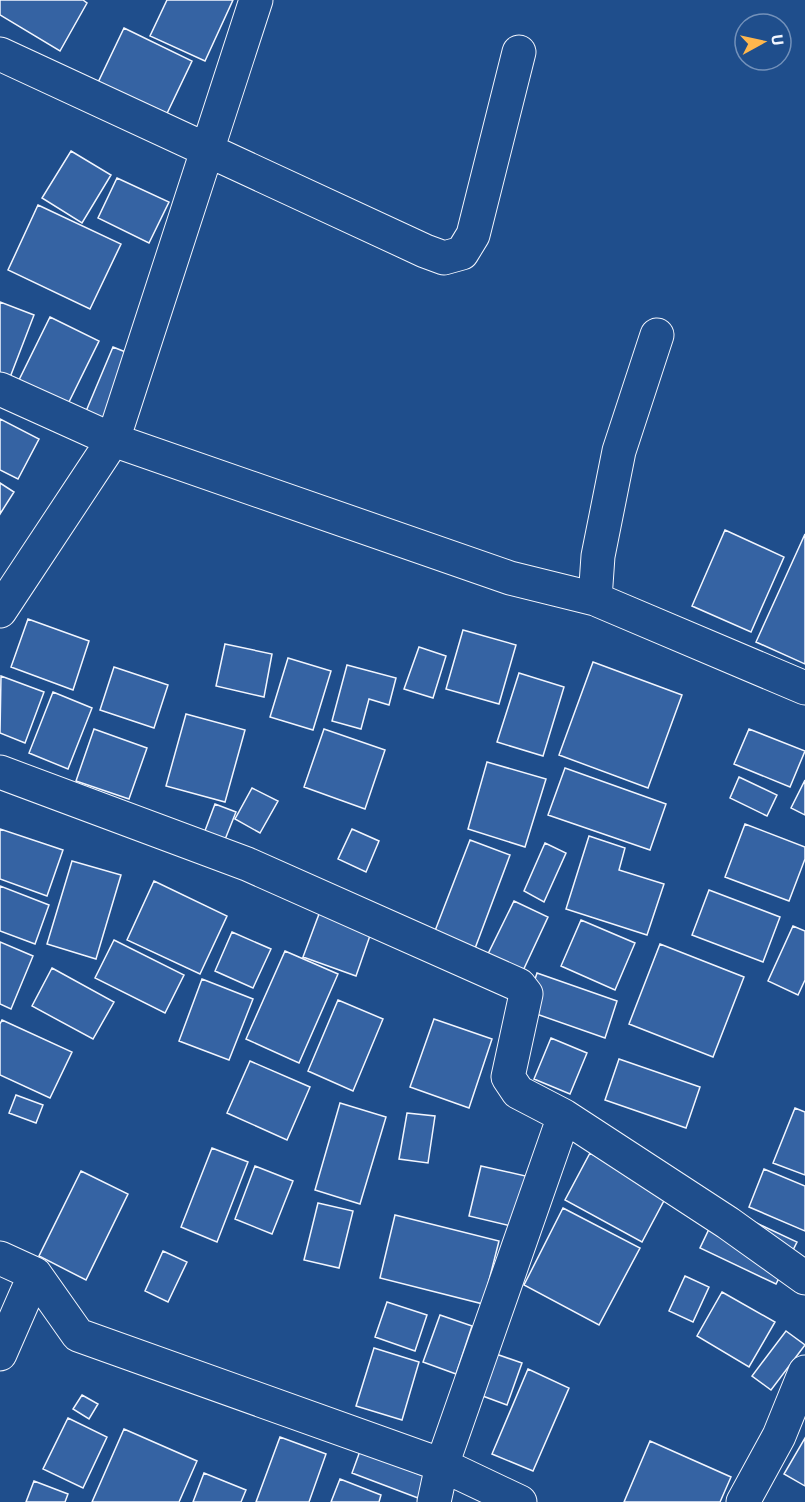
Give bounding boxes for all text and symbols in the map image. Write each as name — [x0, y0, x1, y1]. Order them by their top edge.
north arrow — [733, 12, 793, 72]
text: U — [768, 33, 789, 47]

